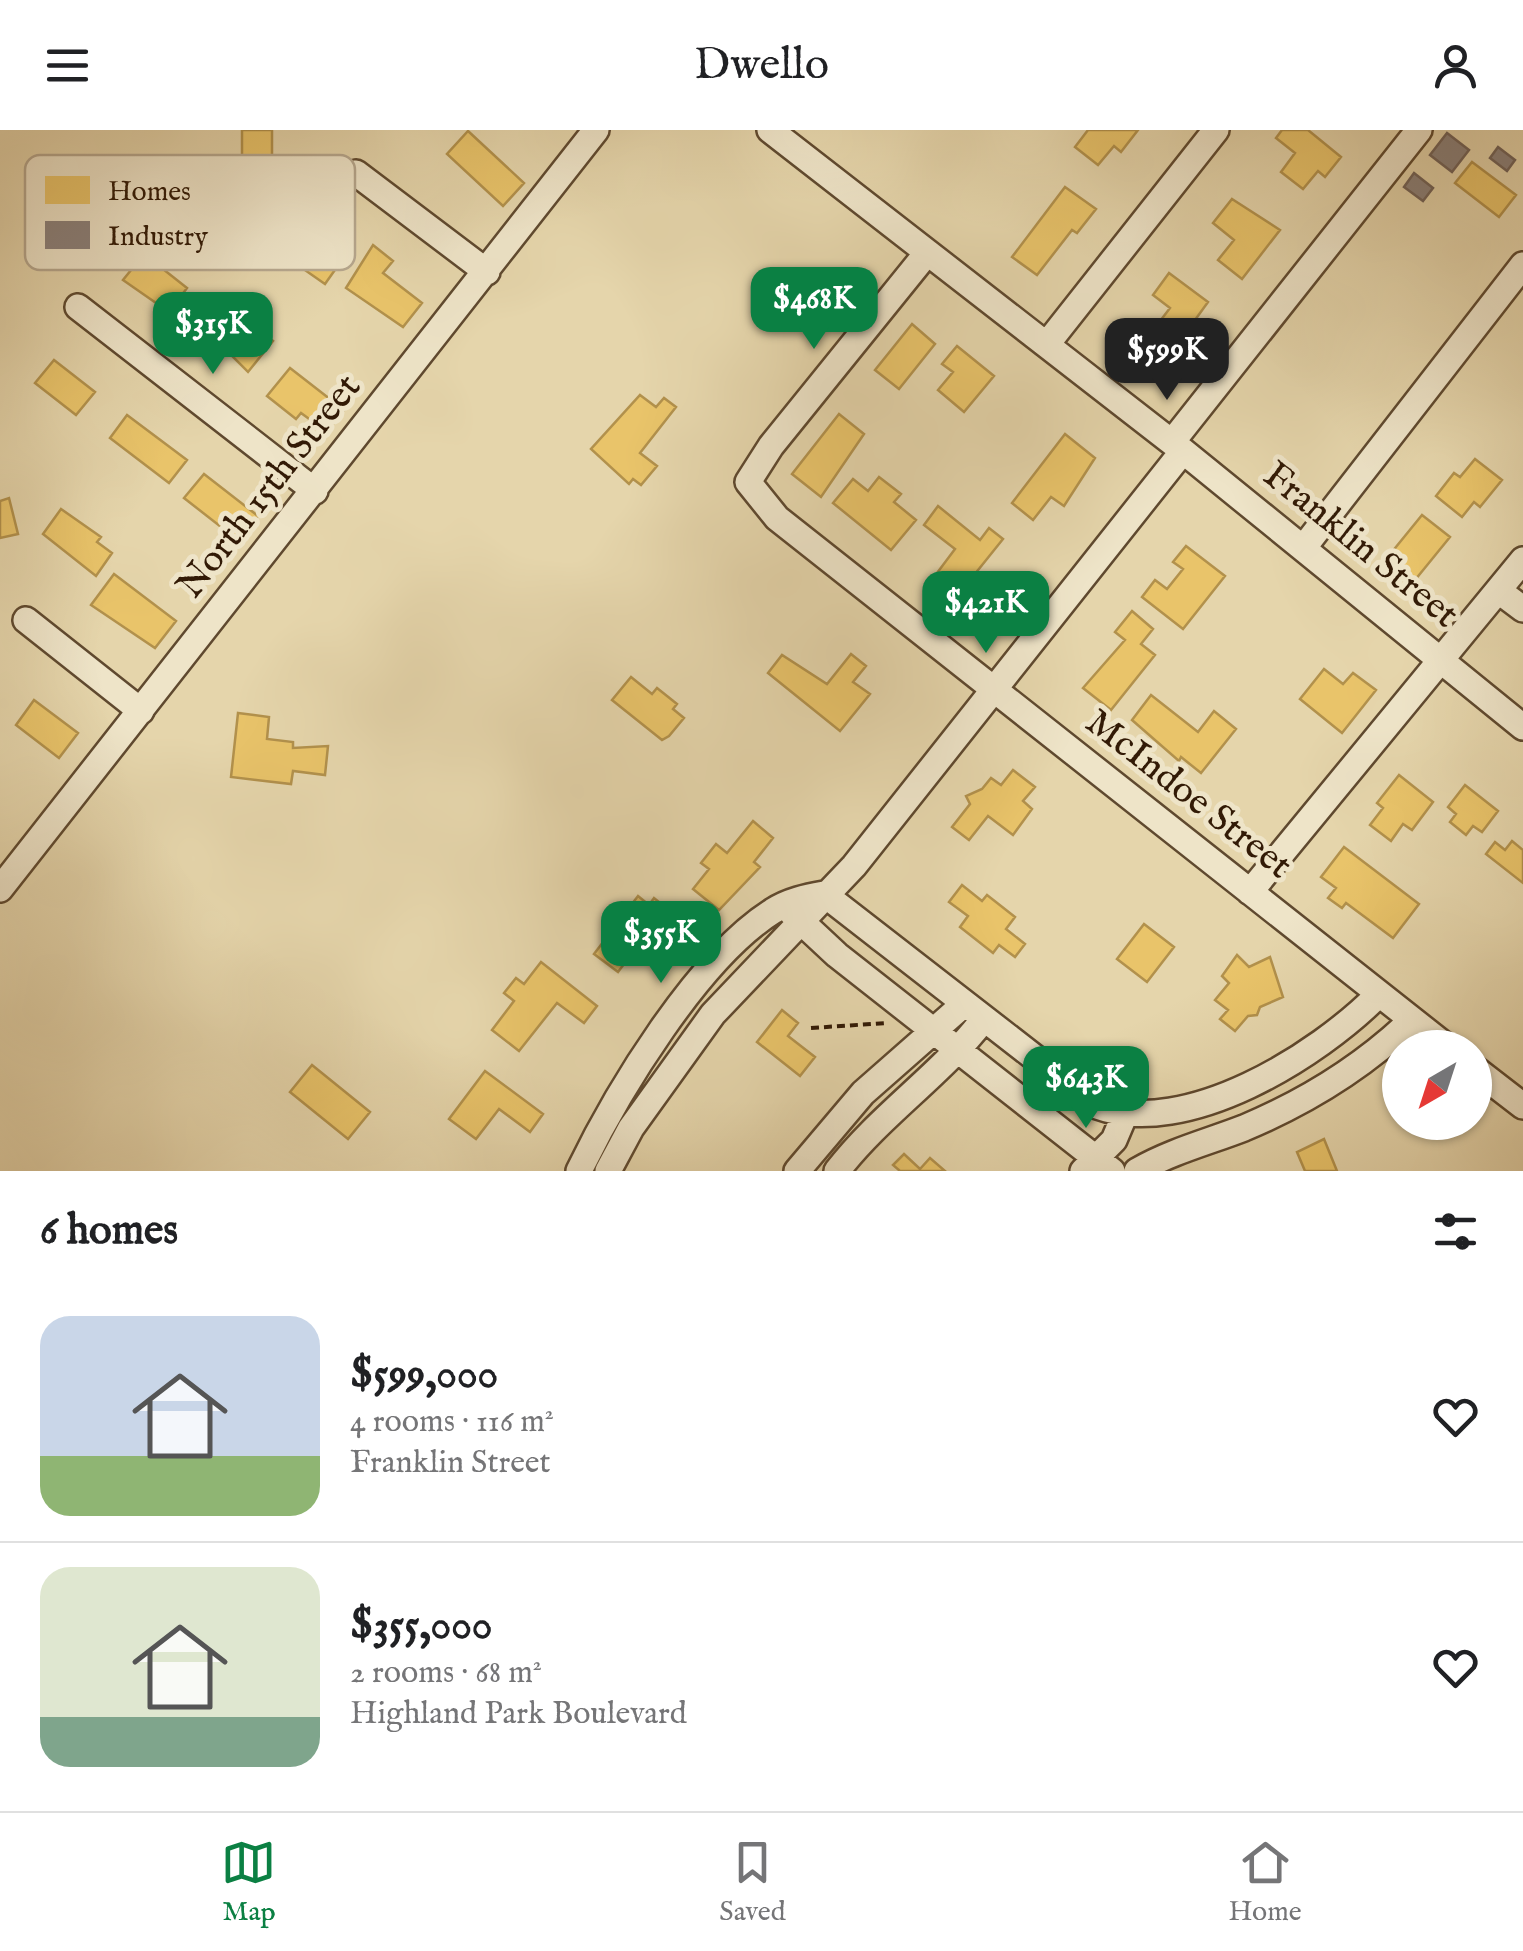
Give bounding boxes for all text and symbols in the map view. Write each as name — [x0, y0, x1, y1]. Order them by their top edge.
text: Dwello — [694, 37, 829, 94]
icon: menu — [40, 38, 95, 93]
icon: person — [1428, 38, 1483, 93]
legend — [25, 155, 355, 270]
text: Homes — [108, 175, 191, 210]
text: Industry — [108, 220, 208, 255]
pin: $468K — [744, 267, 884, 352]
text: $468K — [773, 279, 855, 320]
pin: $315K — [143, 292, 283, 377]
text: $315K — [175, 304, 251, 345]
pin: $599K — [1097, 318, 1237, 403]
text: $599K — [1127, 330, 1207, 371]
street label: North 15th Street — [167, 365, 373, 609]
street label: Franklin Street — [1252, 452, 1468, 640]
pin: $421K — [916, 571, 1056, 656]
text: $421K — [944, 583, 1028, 624]
street label: McIndoe Street — [1075, 699, 1301, 891]
pin: $355K — [591, 901, 731, 986]
text: $355K — [623, 913, 699, 954]
north arrow — [1382, 1030, 1492, 1140]
map controls — [1382, 1030, 1492, 1140]
pin: $643K — [1016, 1046, 1156, 1131]
text: $643K — [1045, 1058, 1127, 1099]
icon: filters — [1428, 1204, 1483, 1259]
text: 6 homes — [40, 1205, 178, 1258]
text: $599,000 — [350, 1349, 498, 1402]
icon: home — [120, 1356, 240, 1476]
icon: heart — [1428, 1389, 1483, 1444]
text: 4 rooms · 116 m² — [350, 1402, 554, 1443]
text: Franklin Street — [350, 1443, 551, 1484]
text: $355,000 — [350, 1600, 492, 1653]
icon: home — [120, 1607, 240, 1727]
icon: heart — [1428, 1640, 1483, 1695]
text: 2 rooms · 68 m² — [350, 1653, 542, 1694]
text: Highland Park Boulevard — [350, 1694, 687, 1735]
tab: Map — [221, 1835, 276, 1930]
tab: Saved — [719, 1835, 786, 1930]
tab: Home — [1228, 1835, 1302, 1930]

